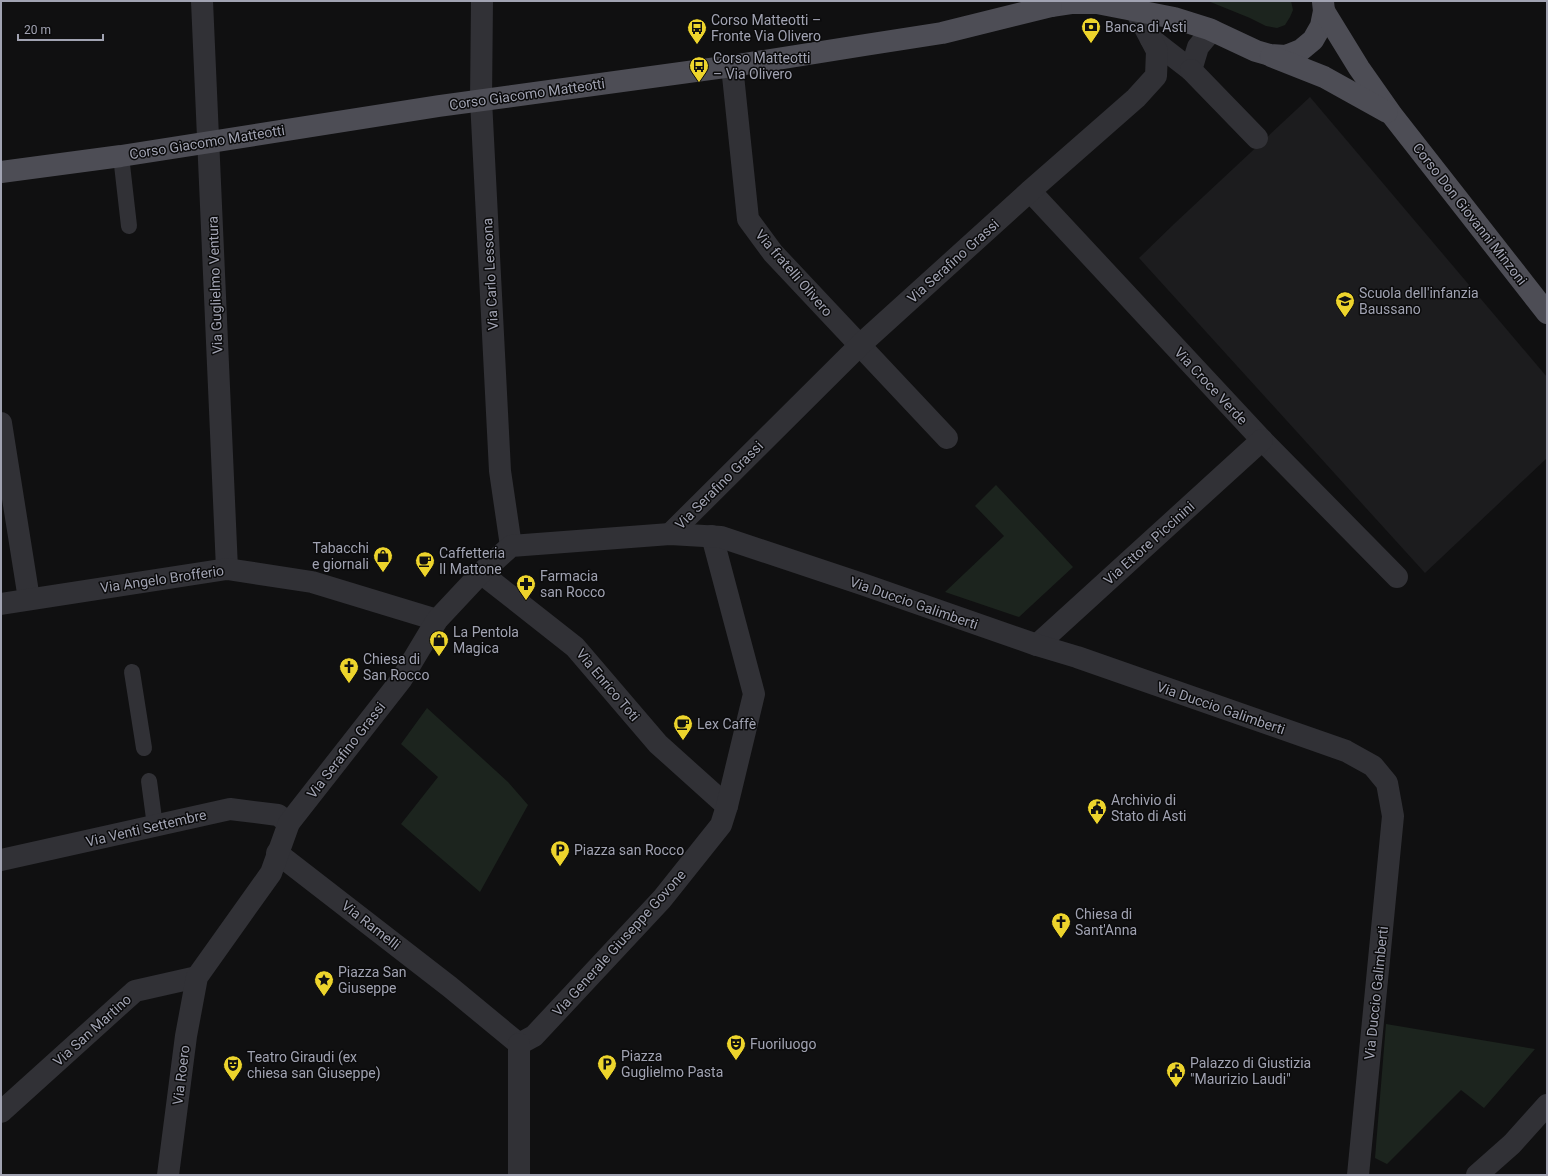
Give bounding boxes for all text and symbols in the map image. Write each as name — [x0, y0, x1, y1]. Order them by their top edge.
place label: Corso Matteotti – Fronte Via Olivero — [711, 12, 821, 44]
scale bar — [18, 16, 103, 42]
bank icon: Banca di Asti — [1080, 16, 1102, 44]
bus stop icon: Corso Matteotti – Fronte Via Olivero — [686, 17, 708, 45]
place label: Banca di Asti — [1105, 19, 1187, 35]
text: 20 m — [24, 23, 51, 37]
place label: Corso Matteotti – Via Olivero — [713, 50, 811, 82]
bus stop icon: Corso Matteotti – Via Olivero — [688, 55, 710, 83]
street label: Corso Giacomo Matteotti — [448, 75, 606, 113]
street label: Corso Giacomo Matteotti — [128, 122, 286, 162]
street label: Corso Don Giovanni Minzoni — [1410, 140, 1530, 288]
street label: Via Guglielmo Ventura — [205, 216, 225, 354]
street label: Via Serafino Grassi — [904, 216, 1002, 306]
street label: Via Carlo Lessona — [479, 217, 501, 331]
street label: Via fratelli Olivero — [752, 227, 836, 319]
place label: Scuola dell'infanzia Baussano — [1359, 285, 1479, 317]
school or university icon: Scuola dell'infanzia Baussano — [1334, 290, 1356, 318]
street label: Via Croce Verde — [1171, 344, 1251, 428]
street label: Via Serafino Grassi — [672, 438, 766, 532]
street label: Via Ettore Piccinini — [1100, 498, 1198, 588]
place label: Tabacchi e giornali — [312, 540, 369, 572]
shop icon: Tabacchi e giornali — [372, 545, 394, 573]
place label: Caffetteria Il Mattone — [439, 545, 505, 577]
cafe icon: Caffetteria Il Mattone — [414, 550, 436, 578]
street label: Via Angelo Brofferio — [99, 562, 225, 596]
place label: Farmacia san Rocco — [540, 568, 605, 600]
pharmacy icon: Farmacia san Rocco — [515, 573, 537, 601]
street label: Via Duccio Galimberti — [848, 574, 980, 632]
place label: La Pentola Magica — [453, 624, 519, 656]
shop icon: La Pentola Magica — [428, 629, 450, 657]
street label: Via Enrico Toti — [573, 646, 643, 724]
place label: Chiesa di San Rocco — [363, 651, 429, 683]
church icon: Chiesa di San Rocco — [338, 656, 360, 684]
street label: Via Duccio Galimberti — [1155, 679, 1287, 737]
street label: Via Serafino Grassi — [303, 699, 389, 801]
cafe icon: Lex Caffè — [672, 713, 694, 741]
place label: Lex Caffè — [697, 716, 756, 732]
place label: Archivio di Stato di Asti — [1111, 792, 1187, 824]
public building icon: Archivio di Stato di Asti — [1086, 797, 1108, 825]
street label: Via Venti Settembre — [84, 806, 208, 850]
parking icon: Piazza san Rocco — [549, 839, 571, 867]
place label: Piazza san Rocco — [574, 842, 684, 858]
street label: Via Generale Giuseppe Govone — [549, 867, 689, 1019]
street label: Via Ramelli — [339, 897, 403, 953]
place label: Chiesa di Sant'Anna — [1075, 906, 1137, 938]
church icon: Chiesa di Sant'Anna — [1050, 911, 1072, 939]
street label: Via Duccio Galimberti — [1361, 925, 1391, 1061]
place label: Piazza San Giuseppe — [338, 964, 407, 996]
place icon: Piazza San Giuseppe — [313, 969, 335, 997]
street label: Via San Martino — [50, 991, 134, 1069]
theatre icon: Fuoriluogo — [725, 1033, 747, 1061]
place label: Fuoriluogo — [750, 1036, 816, 1052]
street label: Via Roero — [169, 1044, 193, 1106]
place label: Piazza Guglielmo Pasta — [621, 1048, 723, 1080]
place label: Teatro Giraudi (ex chiesa san Giuseppe) — [247, 1049, 381, 1082]
parking icon: Piazza Guglielmo Pasta — [596, 1053, 618, 1081]
theatre icon: Teatro Giraudi (ex chiesa san Giuseppe) — [222, 1054, 244, 1082]
place label: Palazzo di Giustizia "Maurizio Laudi" — [1190, 1055, 1311, 1087]
public building icon: Palazzo di Giustizia "Maurizio Laudi" — [1165, 1060, 1187, 1088]

